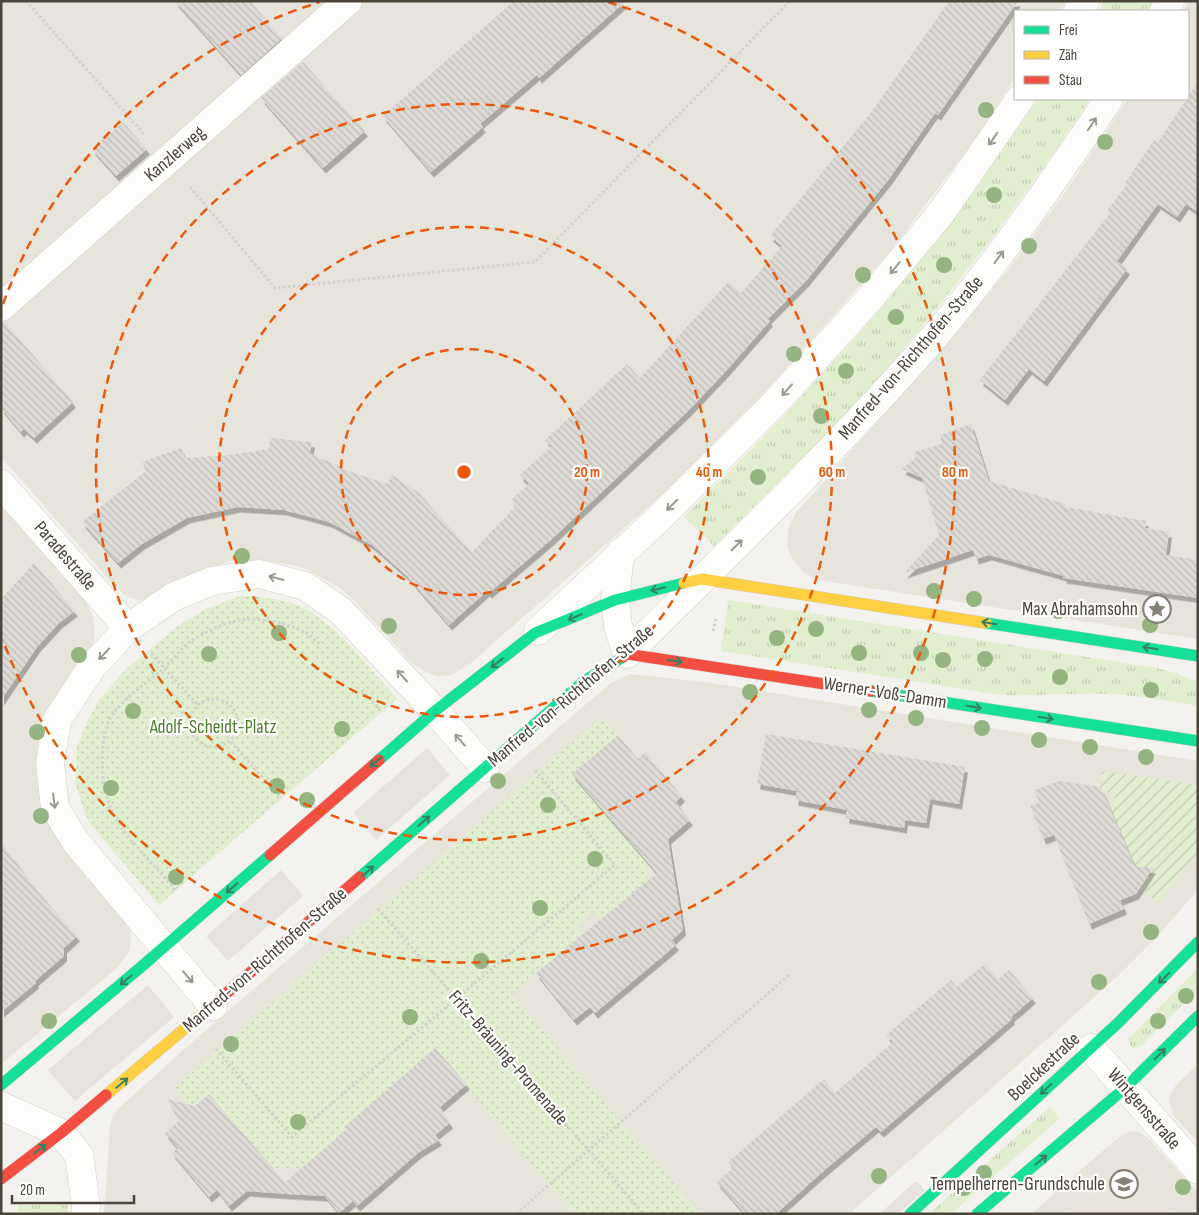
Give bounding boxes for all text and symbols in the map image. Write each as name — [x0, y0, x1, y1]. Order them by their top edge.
legend — [1014, 10, 1189, 100]
text: Frei — [1059, 21, 1078, 40]
text: Zäh — [1059, 46, 1077, 65]
text: Stau — [1059, 71, 1082, 90]
one-way arrow — [1087, 117, 1097, 131]
street label: Kanzlerweg — [140, 121, 211, 187]
one-way arrow — [988, 132, 998, 146]
one-way arrow — [994, 250, 1004, 264]
one-way arrow — [889, 262, 900, 275]
street label: Manfred-von-Richthofen-Straße — [834, 271, 988, 445]
one-way arrow — [781, 384, 793, 397]
centre of rings — [455, 463, 473, 481]
text: 20 m — [574, 463, 600, 482]
text: 40 m — [696, 463, 722, 482]
text: 60 m — [819, 463, 845, 482]
text: 80 m — [942, 463, 968, 482]
one-way arrow — [666, 499, 679, 511]
street label: Paradestraße — [29, 517, 101, 595]
one-way arrow — [731, 539, 743, 552]
one-way arrow — [268, 573, 284, 583]
one-way arrow — [651, 585, 667, 594]
place icon: Max Abrahamsohn — [1142, 594, 1172, 624]
place label: Max Abrahamsohn — [1022, 598, 1138, 621]
one-way arrow — [568, 612, 583, 622]
one-way arrow — [981, 618, 997, 628]
street label: Manfred-von-Richthofen-Straße — [483, 620, 659, 772]
one-way arrow — [1142, 643, 1158, 653]
one-way arrow — [98, 648, 110, 661]
one-way arrow — [667, 657, 683, 667]
one-way arrow — [491, 658, 504, 669]
one-way arrow — [396, 669, 407, 682]
street label: Werner-Voß-Damm — [822, 672, 948, 714]
one-way arrow — [966, 703, 982, 713]
one-way arrow — [1038, 714, 1054, 724]
park label: Adolf-Scheidt-Platz — [149, 716, 277, 739]
one-way arrow — [454, 733, 466, 746]
one-way arrow — [370, 757, 383, 768]
one-way arrow — [50, 792, 60, 808]
one-way arrow — [418, 816, 431, 827]
one-way arrow — [361, 865, 374, 877]
one-way arrow — [225, 882, 238, 894]
street label: Manfred-von-Richthofen-Straße — [178, 883, 352, 1037]
one-way arrow — [182, 970, 194, 983]
one-way arrow — [1158, 971, 1170, 984]
one-way arrow — [120, 974, 133, 985]
street label: Fritz-Bräuning-Promenade — [443, 986, 573, 1130]
street label: Boelckestraße — [1003, 1028, 1085, 1106]
one-way arrow — [1154, 1048, 1166, 1060]
street label: Wintgensstraße — [1102, 1064, 1186, 1154]
one-way arrow — [115, 1077, 128, 1088]
one-way arrow — [1040, 1083, 1053, 1095]
one-way arrow — [33, 1144, 47, 1154]
one-way arrow — [1034, 1154, 1047, 1165]
school or university icon: Tempelherren-Grundschule — [1109, 1169, 1139, 1199]
scale bar — [12, 1172, 135, 1204]
place label: Tempelherren-Grundschule — [930, 1173, 1105, 1196]
text: 20 m — [20, 1181, 45, 1200]

